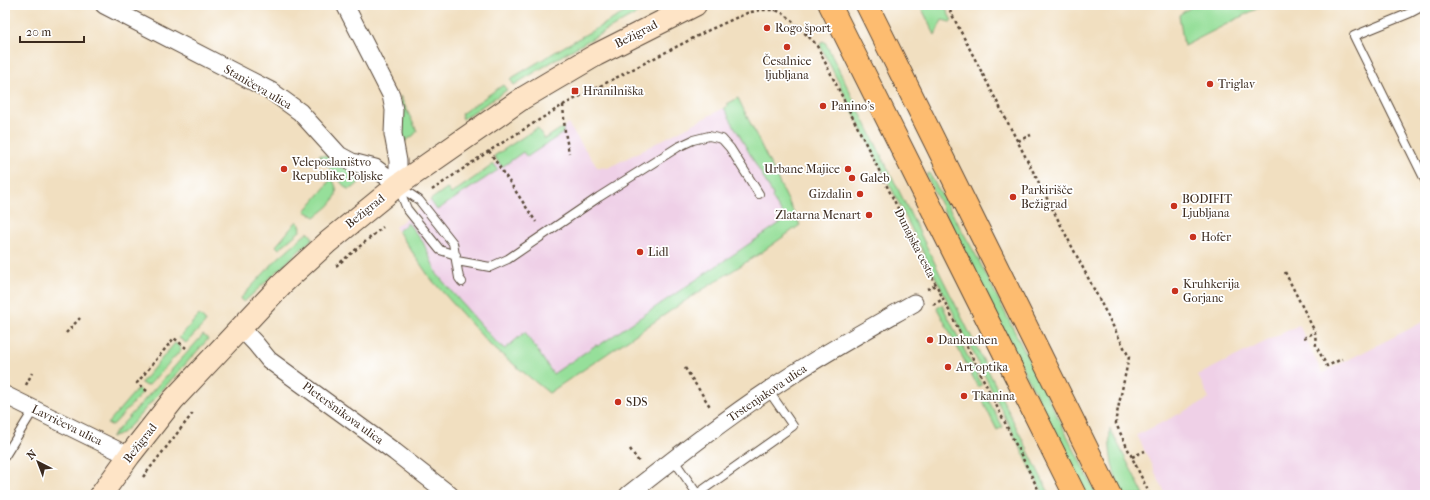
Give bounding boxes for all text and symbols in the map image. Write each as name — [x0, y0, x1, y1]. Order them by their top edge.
street label: Bežigrad — [612, 17, 660, 51]
scale bar — [20, 18, 84, 44]
place label: Rogo šport — [775, 21, 832, 35]
marker: Rogo šport — [762, 23, 772, 33]
text: 20 m — [26, 25, 51, 39]
marker: Česalnice ljubljana — [782, 42, 792, 52]
place label: Česalnice ljubljana — [763, 53, 812, 82]
street label: Staničeva ulica — [222, 62, 295, 112]
place label: Triglav — [1218, 77, 1256, 91]
marker: Triglav — [1205, 79, 1215, 89]
place label: Hranilniška — [583, 84, 644, 98]
marker: Hranilniška — [570, 86, 580, 96]
place label: Panino's — [831, 99, 875, 113]
marker: Panino's — [818, 101, 828, 111]
place label: Veleposlaništvo Republike Poljske — [291, 155, 383, 183]
place label: Urbane Majice — [764, 162, 840, 176]
marker: Veleposlaništvo Republike Poljske — [279, 164, 289, 174]
marker: Urbane Majice — [843, 164, 853, 174]
place label: Galeb — [860, 171, 890, 185]
marker: Galeb — [847, 173, 857, 183]
place label: Parkirišče Bežigrad — [1021, 183, 1073, 211]
place label: Gizdalin — [809, 187, 852, 201]
marker: Gizdalin — [855, 189, 865, 199]
street label: Bežigrad — [343, 191, 388, 231]
marker: Parkirišče Bežigrad — [1008, 192, 1018, 202]
place label: BODIFIT Ljubljana — [1182, 192, 1233, 220]
marker: BODIFIT Ljubljana — [1169, 201, 1179, 211]
street label: Dunajska cesta — [892, 206, 939, 280]
place label: Zlatarna Menart — [775, 208, 862, 222]
marker: Zlatarna Menart — [864, 210, 874, 220]
place label: Hofer — [1201, 230, 1232, 244]
marker: Hofer — [1188, 232, 1198, 242]
place label: Lidl — [648, 245, 669, 259]
marker: Lidl — [635, 247, 645, 257]
place label: Kruhkerija Gorjanc — [1183, 277, 1240, 305]
marker: Kruhkerija Gorjanc — [1170, 286, 1180, 296]
place label: Dankuchen — [938, 333, 997, 347]
marker: Dankuchen — [925, 335, 935, 345]
place label: Art optika — [955, 360, 1008, 374]
street label: Trstenjakova ulica — [725, 361, 810, 425]
marker: Art optika — [943, 362, 953, 372]
street label: Pleteršnikova ulica — [300, 379, 387, 447]
place label: Tkanina — [972, 389, 1015, 403]
marker: Tkanina — [959, 391, 969, 401]
place label: SDS — [626, 395, 648, 409]
marker: SDS — [613, 397, 623, 407]
street label: Lavričeva ulica — [29, 402, 105, 448]
street label: Bežigrad — [120, 420, 160, 466]
north arrow — [18, 442, 58, 482]
text: N — [24, 447, 40, 463]

